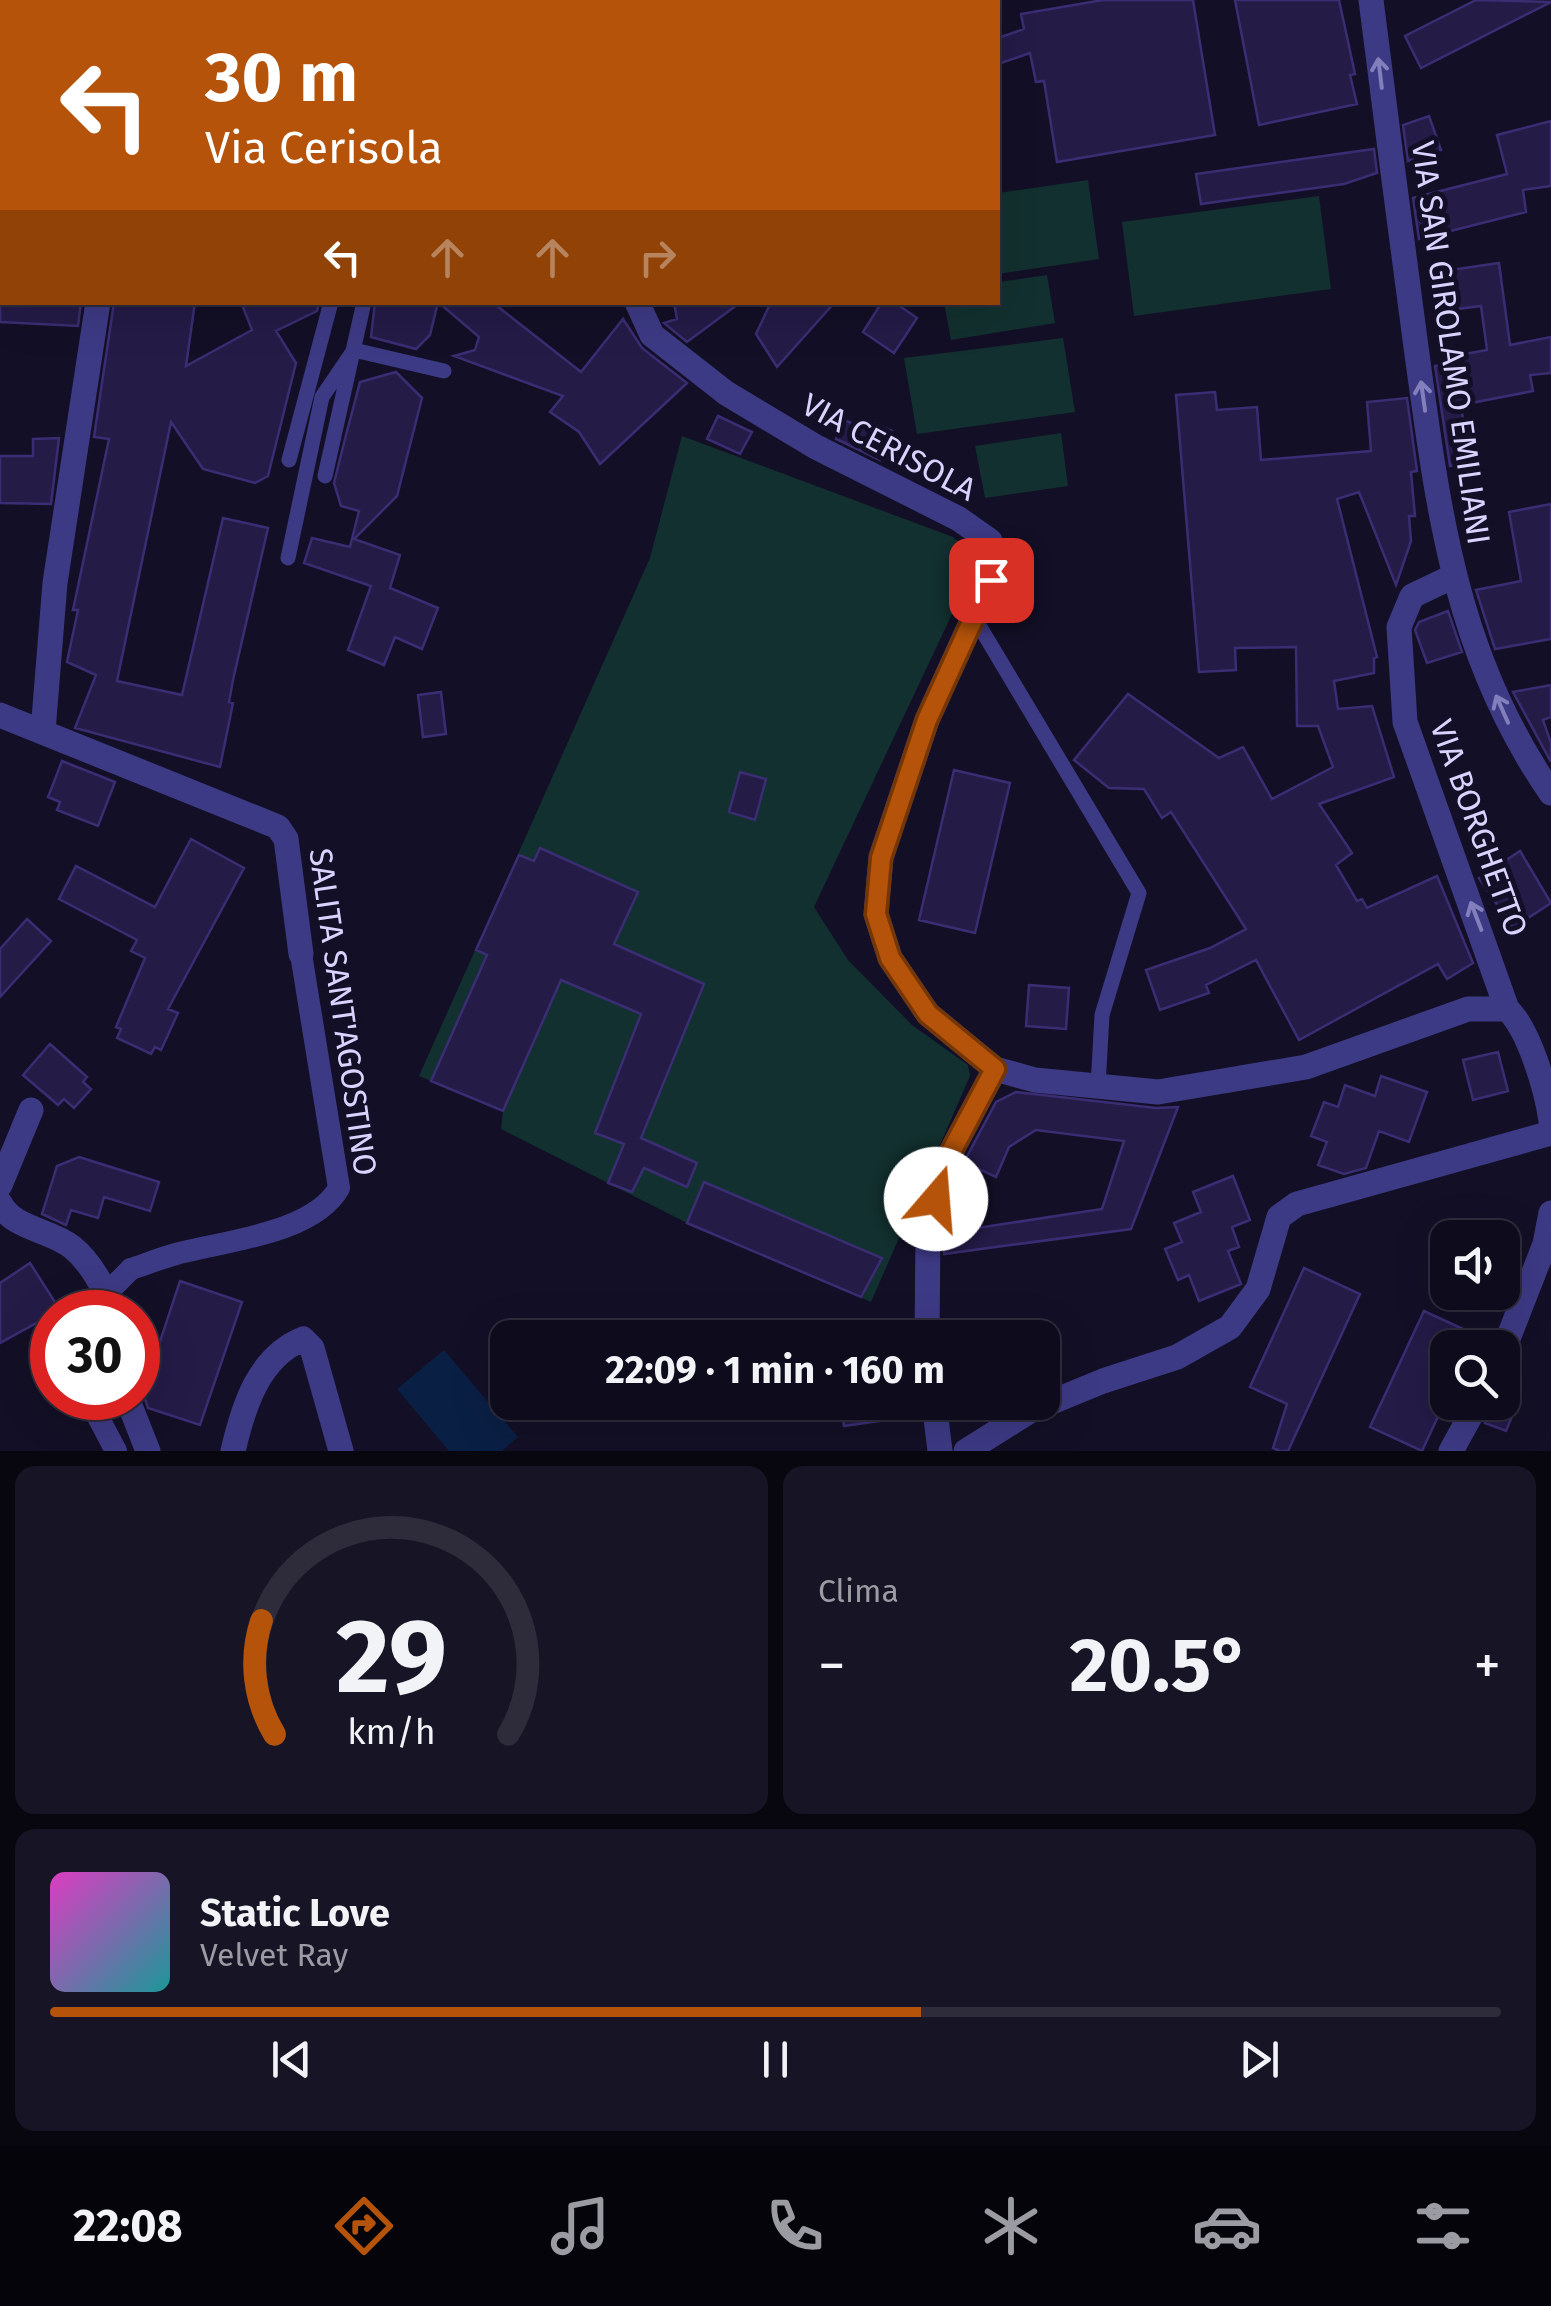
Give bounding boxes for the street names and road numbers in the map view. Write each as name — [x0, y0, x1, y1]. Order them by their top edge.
street label: VIA SAN GIROLAMO EMILIANI — [1404, 139, 1498, 547]
street label: VIA CERISOLA — [795, 385, 983, 509]
street label: VIA BORGHETTO — [1422, 714, 1536, 942]
street label: SALITA SANT'AGOSTINO — [301, 846, 385, 1178]

